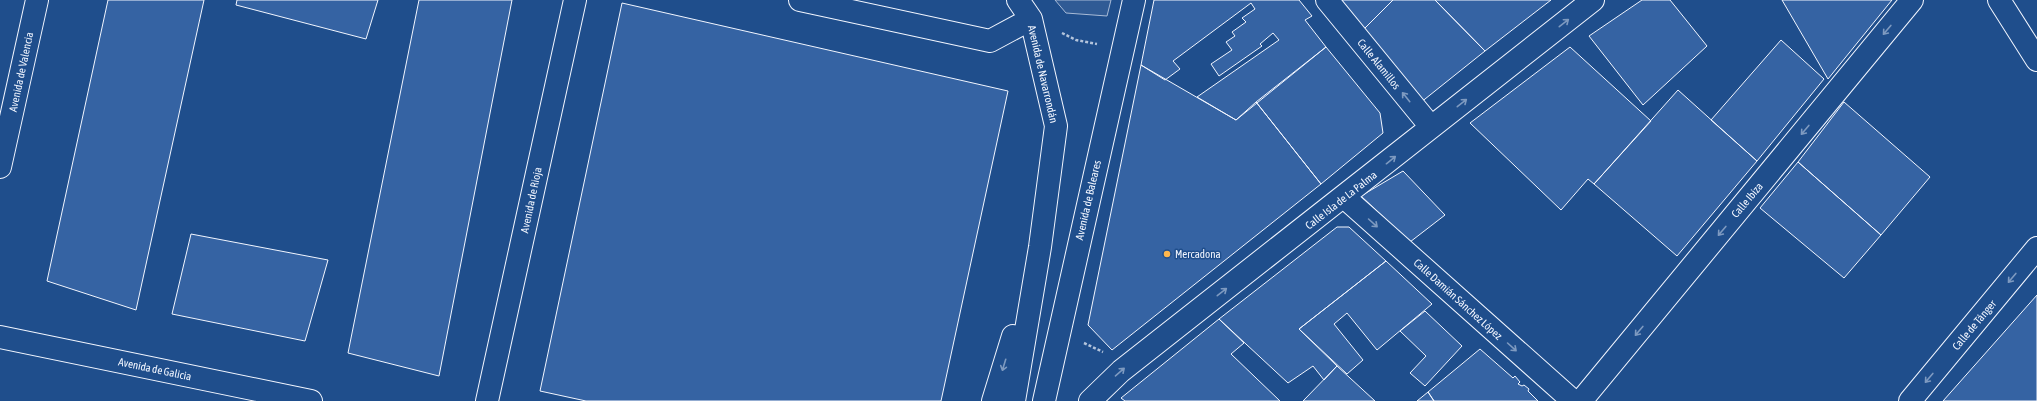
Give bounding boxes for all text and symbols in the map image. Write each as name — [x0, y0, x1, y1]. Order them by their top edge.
one-way arrow — [1558, 19, 1569, 27]
street label: Avenida de Navarrondán — [1026, 24, 1060, 124]
one-way arrow — [1883, 25, 1892, 35]
street label: Avenida de Valencia — [7, 31, 35, 113]
street label: Calle Alamillos — [1355, 37, 1403, 92]
one-way arrow — [1402, 92, 1411, 102]
one-way arrow — [1456, 99, 1467, 108]
one-way arrow — [1800, 125, 1809, 136]
one-way arrow — [1385, 155, 1396, 164]
street label: Avenida de Baleares — [1073, 159, 1103, 241]
street label: Avenida de Rioja — [518, 166, 544, 234]
street label: Calle Isla de La Palma — [1303, 168, 1379, 232]
street label: Calle Ibiza — [1729, 180, 1765, 220]
one-way arrow — [1368, 219, 1378, 228]
one-way arrow — [1717, 225, 1726, 236]
place label: Mercadona — [1175, 248, 1221, 260]
marker: Mercadona — [1162, 249, 1172, 259]
street label: Calle Damián Sánchez López — [1411, 256, 1505, 342]
one-way arrow — [2008, 273, 2017, 284]
one-way arrow — [1217, 288, 1228, 296]
street label: Calle de Tánger — [1950, 297, 1999, 352]
one-way arrow — [1635, 326, 1644, 336]
one-way arrow — [1507, 342, 1517, 352]
street label: Avenida de Galicia — [117, 355, 193, 383]
one-way arrow — [1000, 358, 1007, 371]
one-way arrow — [1115, 367, 1125, 377]
one-way arrow — [1924, 373, 1933, 384]

